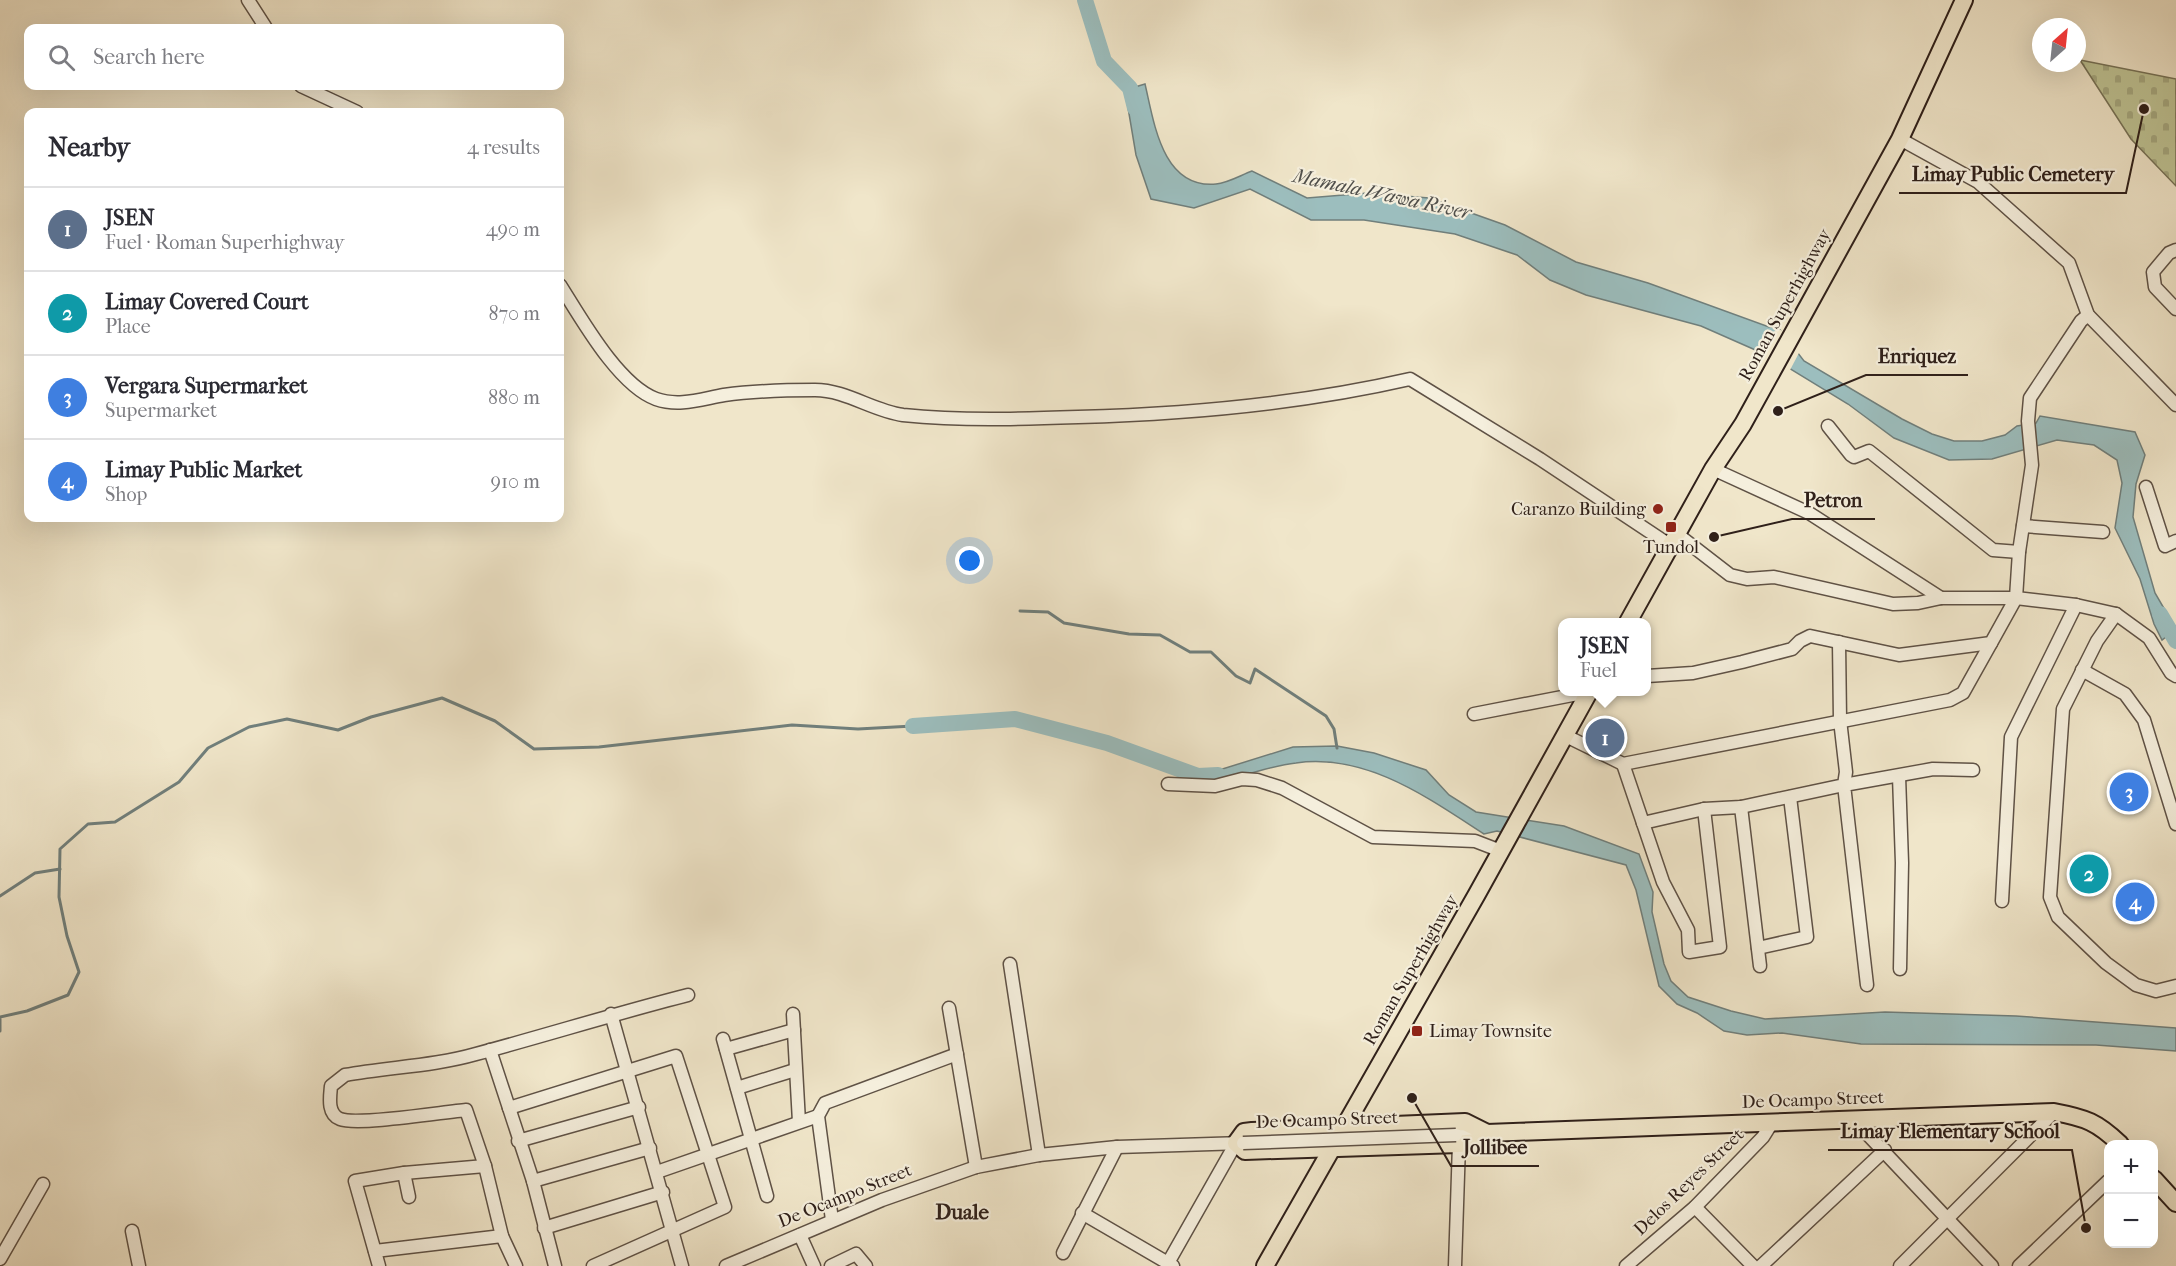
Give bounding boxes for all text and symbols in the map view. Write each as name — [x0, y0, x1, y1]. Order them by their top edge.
north arrow — [2032, 18, 2086, 72]
search box — [24, 24, 564, 90]
icon: search — [45, 41, 78, 74]
text: Search here — [93, 44, 205, 70]
text: Nearby — [48, 132, 130, 163]
text: 4 results — [467, 136, 540, 159]
callout: Limay Public Cemetery — [1899, 155, 2126, 193]
water label: Mamala Wawa River — [1289, 163, 1475, 225]
text: Limay Public Cemetery — [1912, 163, 2116, 186]
text: JSEN — [105, 205, 155, 231]
text: 1 — [64, 218, 71, 241]
text: 490 m — [486, 218, 540, 241]
street label: Roman Superhighway — [1734, 224, 1836, 385]
text: Fuel · Roman Superhighway — [105, 231, 344, 254]
text: Limay Covered Court — [105, 289, 309, 315]
text: 2 — [62, 302, 73, 325]
text: 870 m — [488, 302, 540, 325]
text: Place — [105, 315, 151, 338]
callout: Enriquez — [1866, 337, 1968, 375]
text: Enriquez — [1878, 345, 1956, 368]
text: Vergara Supermarket — [105, 373, 308, 399]
text: 3 — [63, 386, 72, 409]
text: 880 m — [488, 386, 540, 409]
text: Supermarket — [105, 399, 217, 422]
text: Limay Public Market — [105, 457, 302, 483]
text: 4 — [62, 470, 73, 493]
text: 910 m — [491, 470, 540, 493]
callout: Petron — [1792, 481, 1875, 519]
text: Shop — [105, 483, 147, 506]
text: Petron — [1804, 489, 1863, 512]
place label: Caranzo Building — [1511, 499, 1646, 520]
marker: Caranzo Building — [1651, 502, 1665, 516]
marker: Tundol — [1664, 520, 1678, 534]
place label: Tundol — [1643, 537, 1699, 558]
your location — [955, 546, 984, 575]
popup — [1558, 618, 1651, 696]
text: JSEN — [1580, 633, 1629, 659]
text: Fuel — [1580, 659, 1617, 682]
pin: 1 — [1586, 716, 1624, 760]
pin: 3 — [2110, 770, 2148, 814]
pin: 2 — [2070, 852, 2108, 896]
pin: 4 — [2116, 880, 2154, 924]
street label: Roman Superhighway — [1359, 890, 1463, 1049]
place label: Limay Townsite — [1429, 1021, 1552, 1042]
marker: Limay Townsite — [1410, 1024, 1424, 1038]
street label: De Ocampo Street — [1742, 1087, 1885, 1113]
street label: De Ocampo Street — [1256, 1107, 1399, 1133]
callout: Limay Elementary School — [1828, 1112, 2072, 1150]
text: Limay Elementary School — [1840, 1120, 2060, 1143]
street label: Delos Reyes Street — [1630, 1124, 1749, 1240]
callout: Jollibee — [1451, 1128, 1539, 1166]
text: Jollibee — [1461, 1136, 1527, 1159]
map controls — [2104, 1140, 2158, 1248]
button: + — [2104, 1140, 2158, 1194]
street label: De Ocampo Street — [775, 1159, 915, 1232]
button: − — [2104, 1194, 2158, 1248]
district label: Duale — [935, 1200, 989, 1224]

